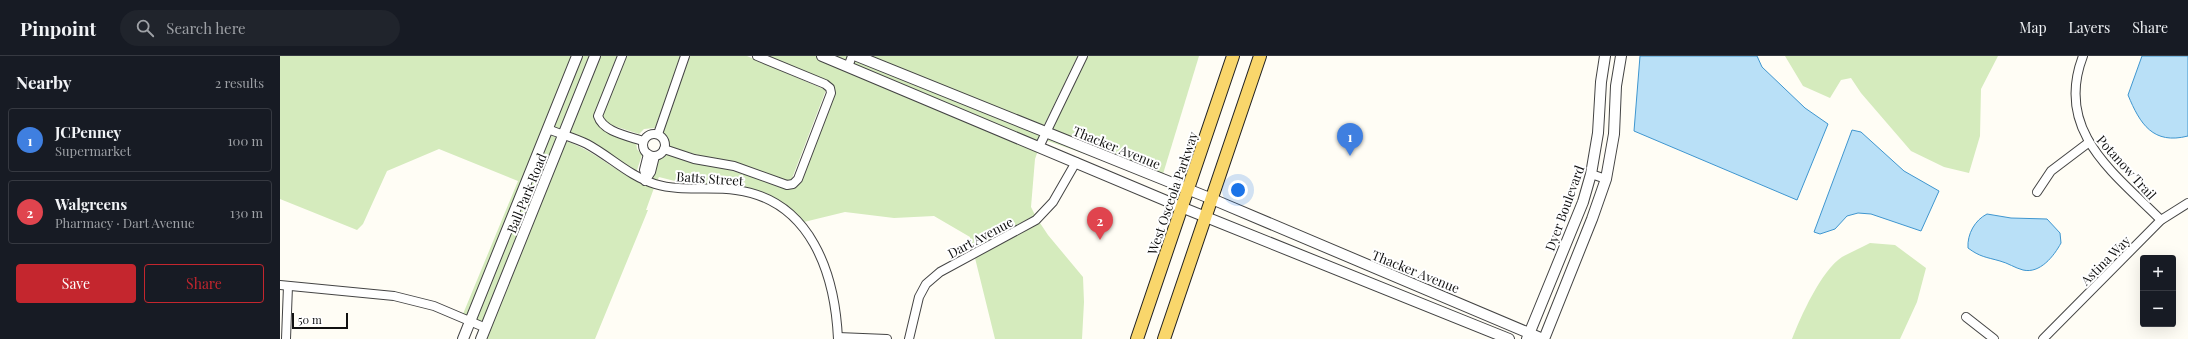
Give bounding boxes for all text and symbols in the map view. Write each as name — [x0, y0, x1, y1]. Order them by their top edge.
search box — [120, 10, 400, 46]
text: Pinpoint — [20, 15, 96, 41]
icon: search — [134, 17, 156, 39]
text: Search here — [166, 18, 246, 38]
text: Map — [2019, 18, 2047, 37]
text: Layers — [2069, 18, 2110, 37]
text: Share — [2132, 18, 2168, 37]
text: Nearby — [16, 71, 71, 93]
text: 2 results — [215, 74, 264, 91]
text: JCPenney — [55, 122, 121, 142]
street label: Thacker Avenue — [1071, 122, 1164, 172]
pin: 1 — [1337, 123, 1363, 156]
street label: West Osceola Parkway — [1143, 129, 1201, 258]
street label: Potanow Trail — [2094, 131, 2161, 203]
text: 1 — [28, 132, 32, 149]
text: 100 m — [228, 132, 263, 149]
text: Supermarket — [55, 142, 131, 159]
street label: Ball Park Road — [502, 150, 550, 235]
street label: Dyer Boulevard — [1541, 162, 1588, 253]
street label: Batts Street — [676, 167, 745, 189]
your location — [1228, 180, 1248, 200]
text: Walgreens — [55, 194, 127, 214]
text: 2 — [27, 204, 33, 221]
text: 130 m — [230, 204, 263, 221]
pin: 2 — [1087, 207, 1113, 240]
street label: Dart Avenue — [944, 212, 1016, 261]
text: Pharmacy · Dart Avenue — [55, 214, 195, 231]
street label: Astina Way — [2076, 231, 2134, 289]
street label: Thacker Avenue — [1370, 246, 1463, 296]
map controls — [2140, 255, 2176, 327]
button: + — [2140, 255, 2176, 291]
button: Save — [16, 264, 136, 303]
button: Share — [144, 264, 264, 303]
button: − — [2140, 291, 2176, 327]
scale bar — [292, 311, 348, 330]
text: 50 m — [298, 312, 322, 327]

